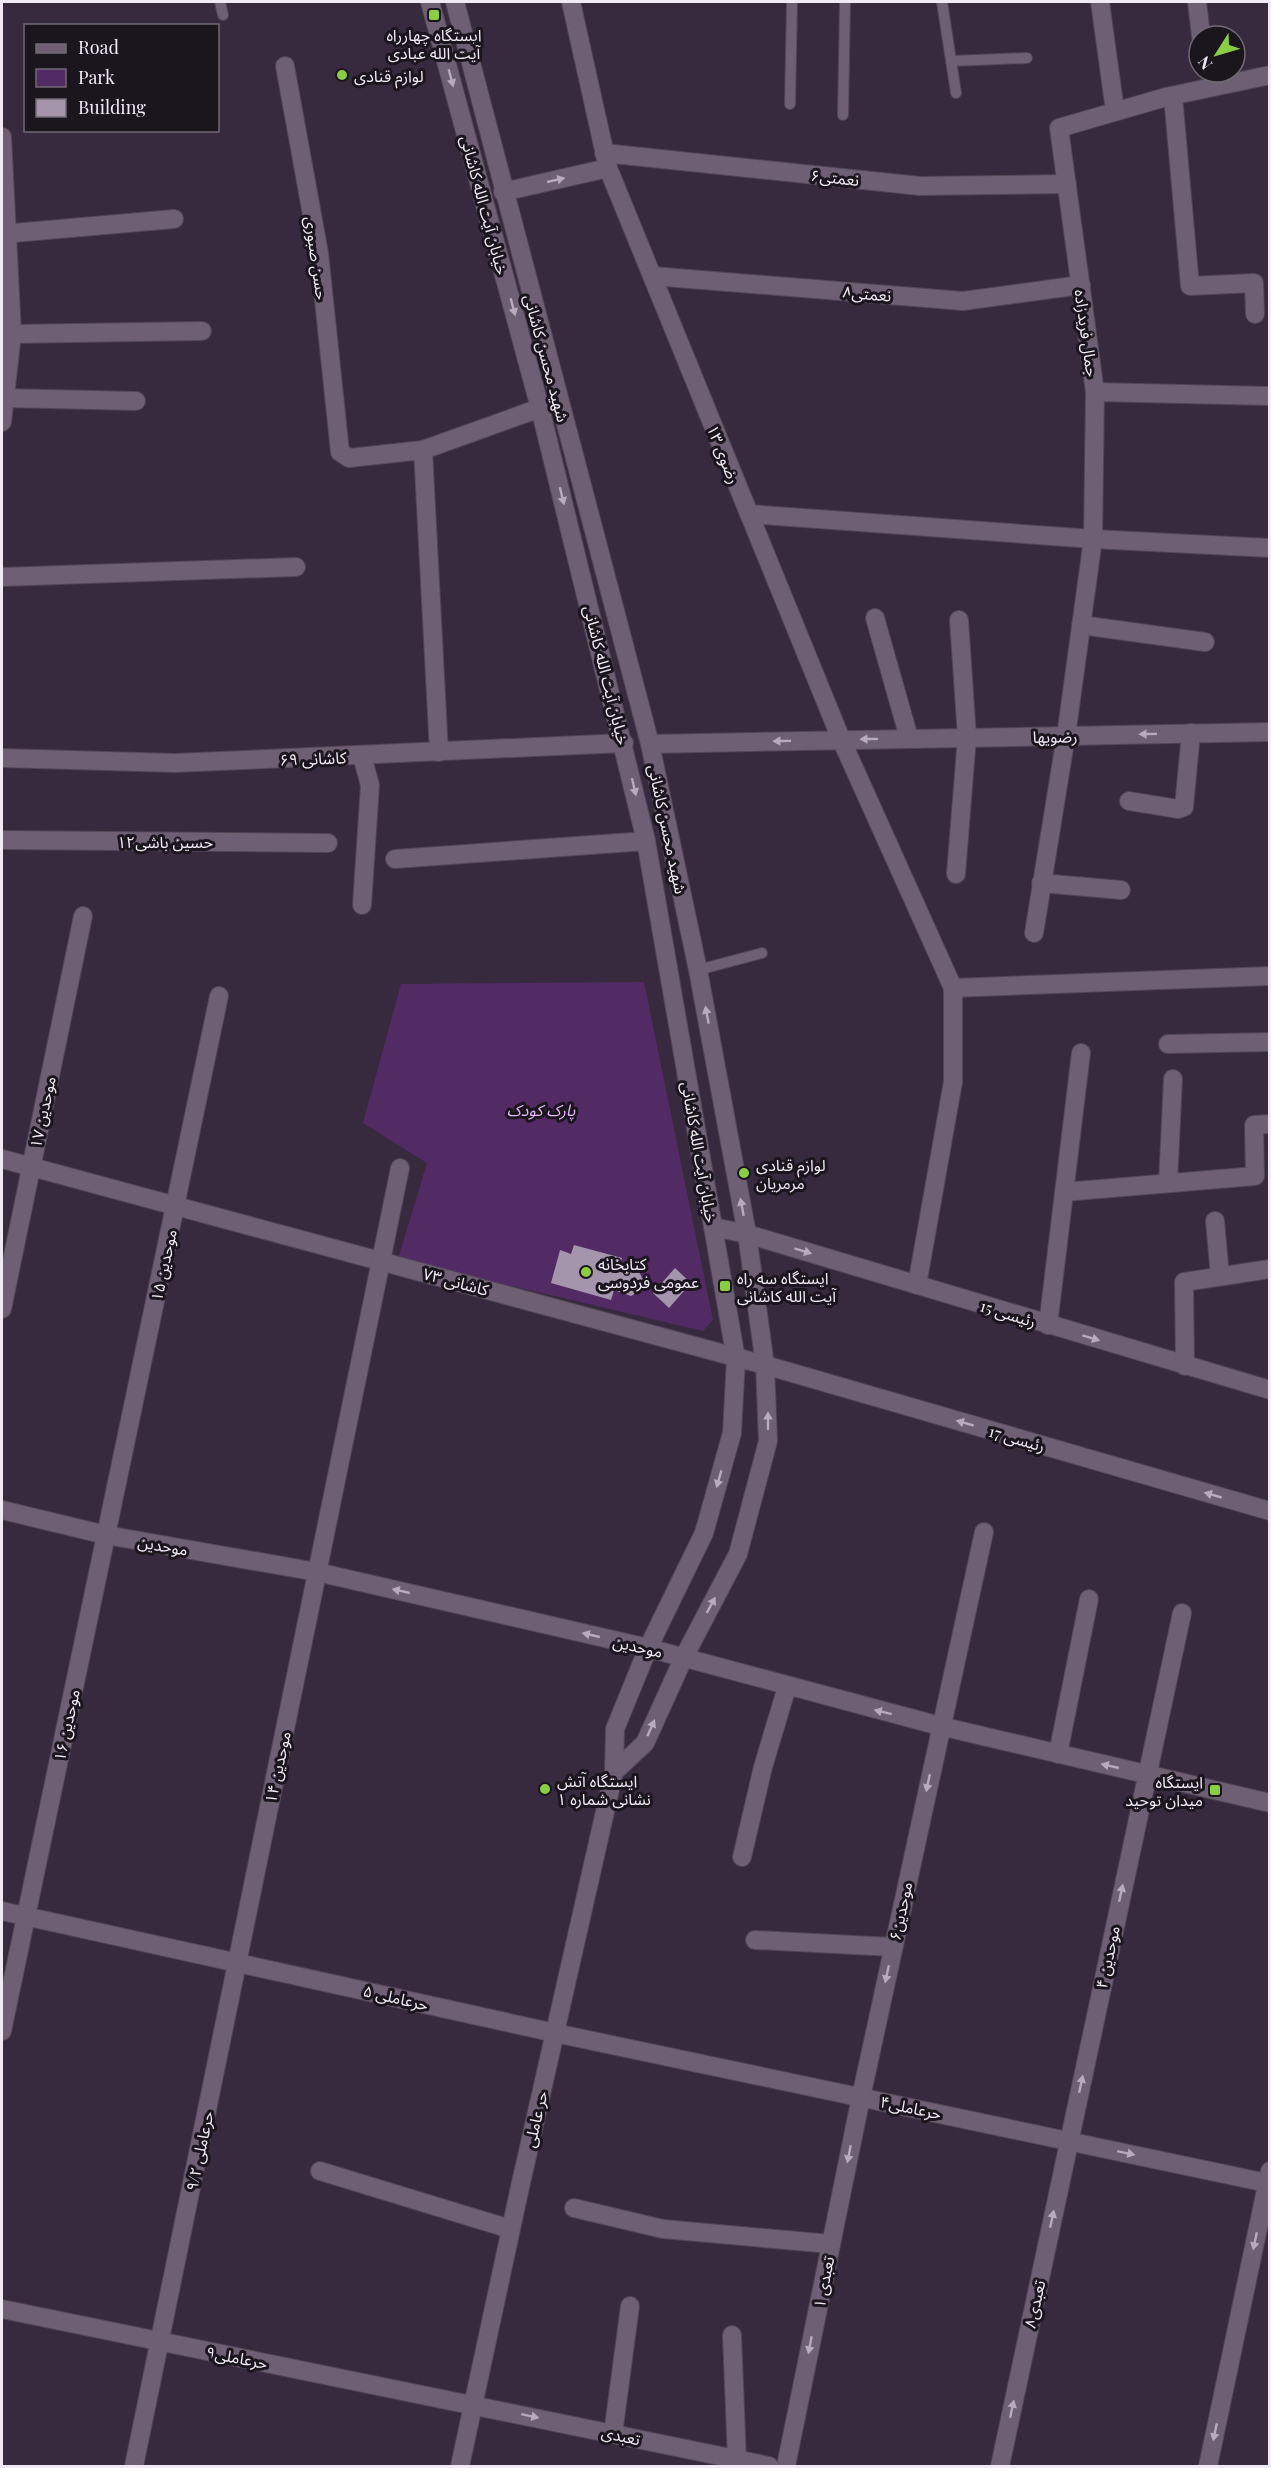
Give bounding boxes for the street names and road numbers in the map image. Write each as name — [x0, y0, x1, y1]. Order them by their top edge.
street label: خیابان آیت الله کاشانی — [456, 133, 514, 277]
street label: نعمتی۶ — [810, 164, 860, 190]
street label: حسن صبوری — [301, 215, 333, 301]
street label: نعمتی۸ — [842, 280, 892, 306]
street label: جمال فریدزاده — [1069, 288, 1104, 378]
street label: شهید محسن کاشانی — [520, 292, 574, 424]
street label: رضوی ۱۳ — [703, 421, 745, 487]
street label: خیابان آیت الله کاشانی — [580, 603, 634, 747]
street label: رضویها — [1032, 725, 1078, 747]
street label: کاشانی ۶۹ — [279, 746, 347, 770]
street label: شهید محسن کاشانی — [644, 762, 692, 896]
street label: حسین باشی۱۲ — [117, 831, 213, 852]
street label: موحدین ۱۷ — [24, 1074, 60, 1150]
street label: خیابان آیت الله کاشانی — [677, 1080, 723, 1224]
street label: موحدین ۱۵ — [145, 1227, 181, 1303]
street label: کاشانی ۷۳ — [421, 1262, 491, 1300]
street label: رئیسی 15 — [977, 1295, 1039, 1331]
street label: رئیسی 17 — [986, 1420, 1048, 1456]
street label: موحدین — [136, 1530, 190, 1560]
street label: موحدین — [611, 1630, 665, 1662]
street label: موحدین ۱۶ — [48, 1687, 84, 1763]
street label: موحدین ۱۴ — [259, 1729, 295, 1805]
street label: موحدین۶ — [884, 1880, 916, 1942]
street label: موحدین ۴ — [1090, 1924, 1124, 1990]
street label: حرعاملی ۵ — [361, 1979, 431, 2015]
street label: حر عاملی — [518, 2089, 552, 2149]
street label: حرعاملی۴ — [878, 2090, 944, 2124]
street label: حرعاملی ۹/۲ — [180, 2109, 218, 2193]
street label: تعبدی ۱ — [808, 2254, 838, 2310]
street label: تعبدی۸ — [1019, 2278, 1049, 2330]
street label: حرعاملی۹ — [204, 2341, 270, 2373]
street label: تعبدی — [600, 2421, 643, 2449]

